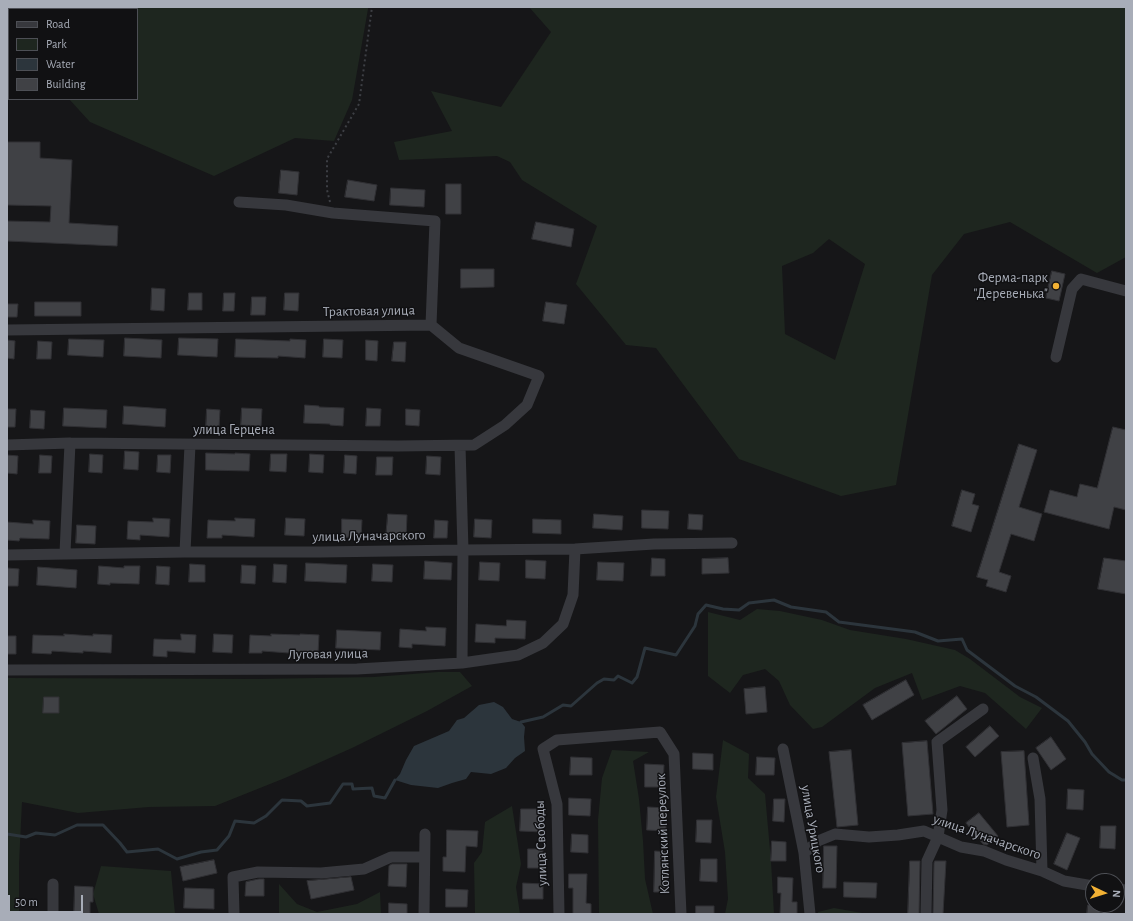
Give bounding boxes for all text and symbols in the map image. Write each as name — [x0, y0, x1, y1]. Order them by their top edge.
legend — [8, 8, 138, 100]
text: Road — [46, 18, 70, 30]
text: Park — [46, 38, 67, 50]
text: Water — [46, 58, 75, 70]
text: Building — [46, 78, 86, 90]
place label: Ферма-парк "Деревенька" — [973, 270, 1048, 302]
marker: Ферма-парк "Деревенька" — [1051, 281, 1061, 291]
street label: Трактовая улица — [323, 302, 415, 320]
street label: улица Герцена — [193, 422, 275, 438]
street label: улица Луначарского — [312, 527, 426, 545]
street label: Луговая улица — [288, 645, 368, 663]
street label: Котлянский переулок — [652, 773, 674, 895]
street label: улица Урицкого — [797, 784, 829, 874]
street label: улица Свободы — [531, 800, 551, 886]
street label: улица Луначарского — [931, 811, 1043, 863]
north arrow — [1085, 873, 1125, 913]
scale bar — [10, 887, 85, 913]
text: N — [1111, 890, 1122, 898]
text: 50 m — [15, 896, 38, 908]

